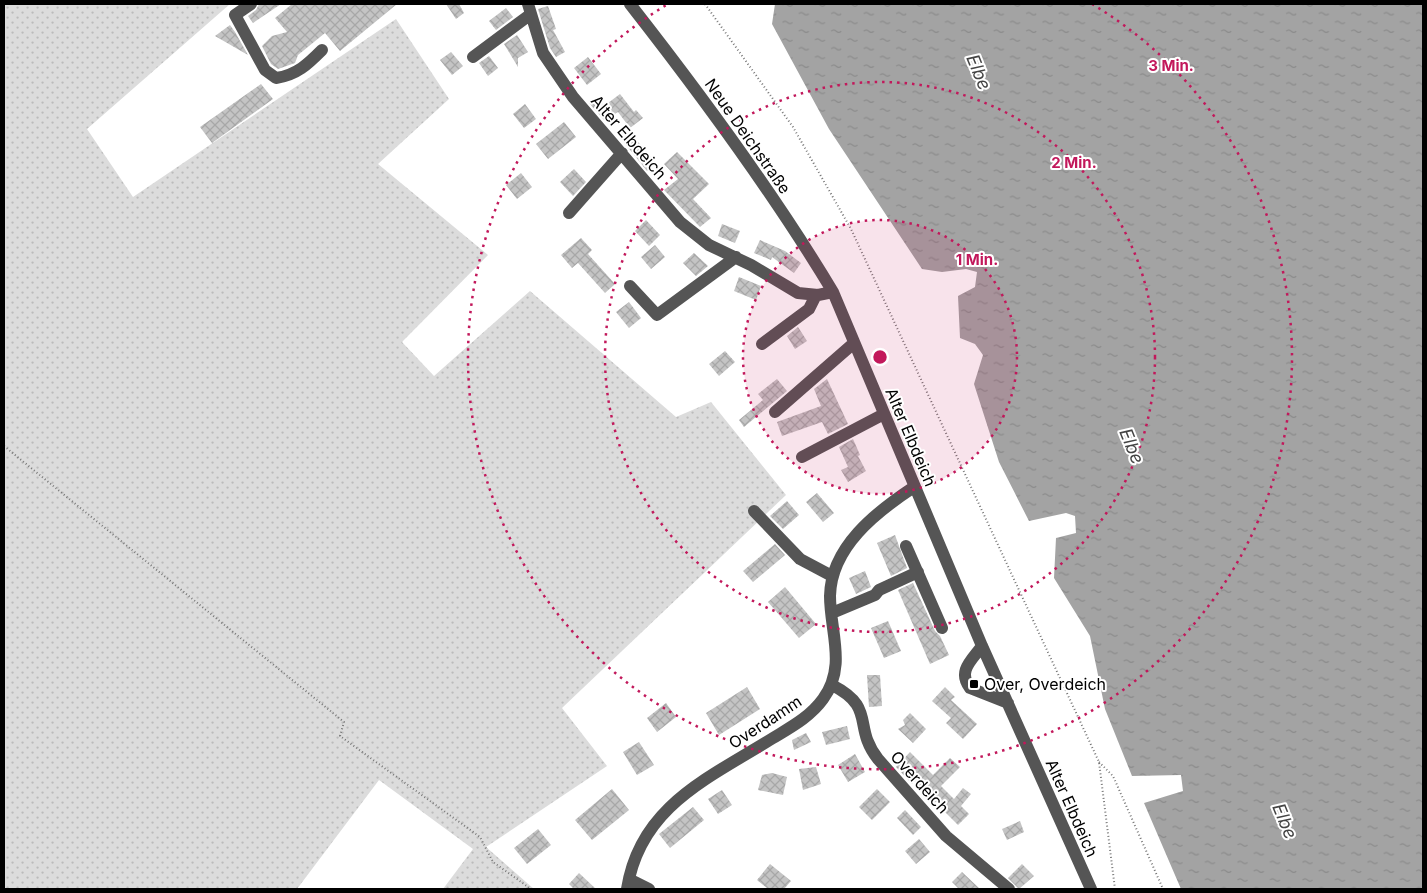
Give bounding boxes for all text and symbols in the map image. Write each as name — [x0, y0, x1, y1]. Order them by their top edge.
water label: Elbe — [962, 51, 996, 93]
text: 3 Min. — [1148, 56, 1194, 75]
street label: Neue Deichstraße — [701, 75, 795, 197]
street label: Alter Elbdeich — [587, 91, 671, 183]
text: 2 Min. — [1051, 153, 1097, 172]
text: 1 Min. — [956, 250, 998, 269]
centre of rings — [871, 348, 889, 366]
street label: Alter Elbdeich — [881, 385, 941, 489]
water label: Elbe — [1115, 425, 1149, 467]
place label: Over, Overdeich — [984, 674, 1106, 694]
marker: Over, Overdeich — [968, 678, 980, 690]
street label: Overdamm — [725, 691, 805, 753]
street label: Overdeich — [887, 746, 953, 818]
street label: Alter Elbdeich — [1042, 756, 1102, 860]
water label: Elbe — [1268, 800, 1302, 842]

